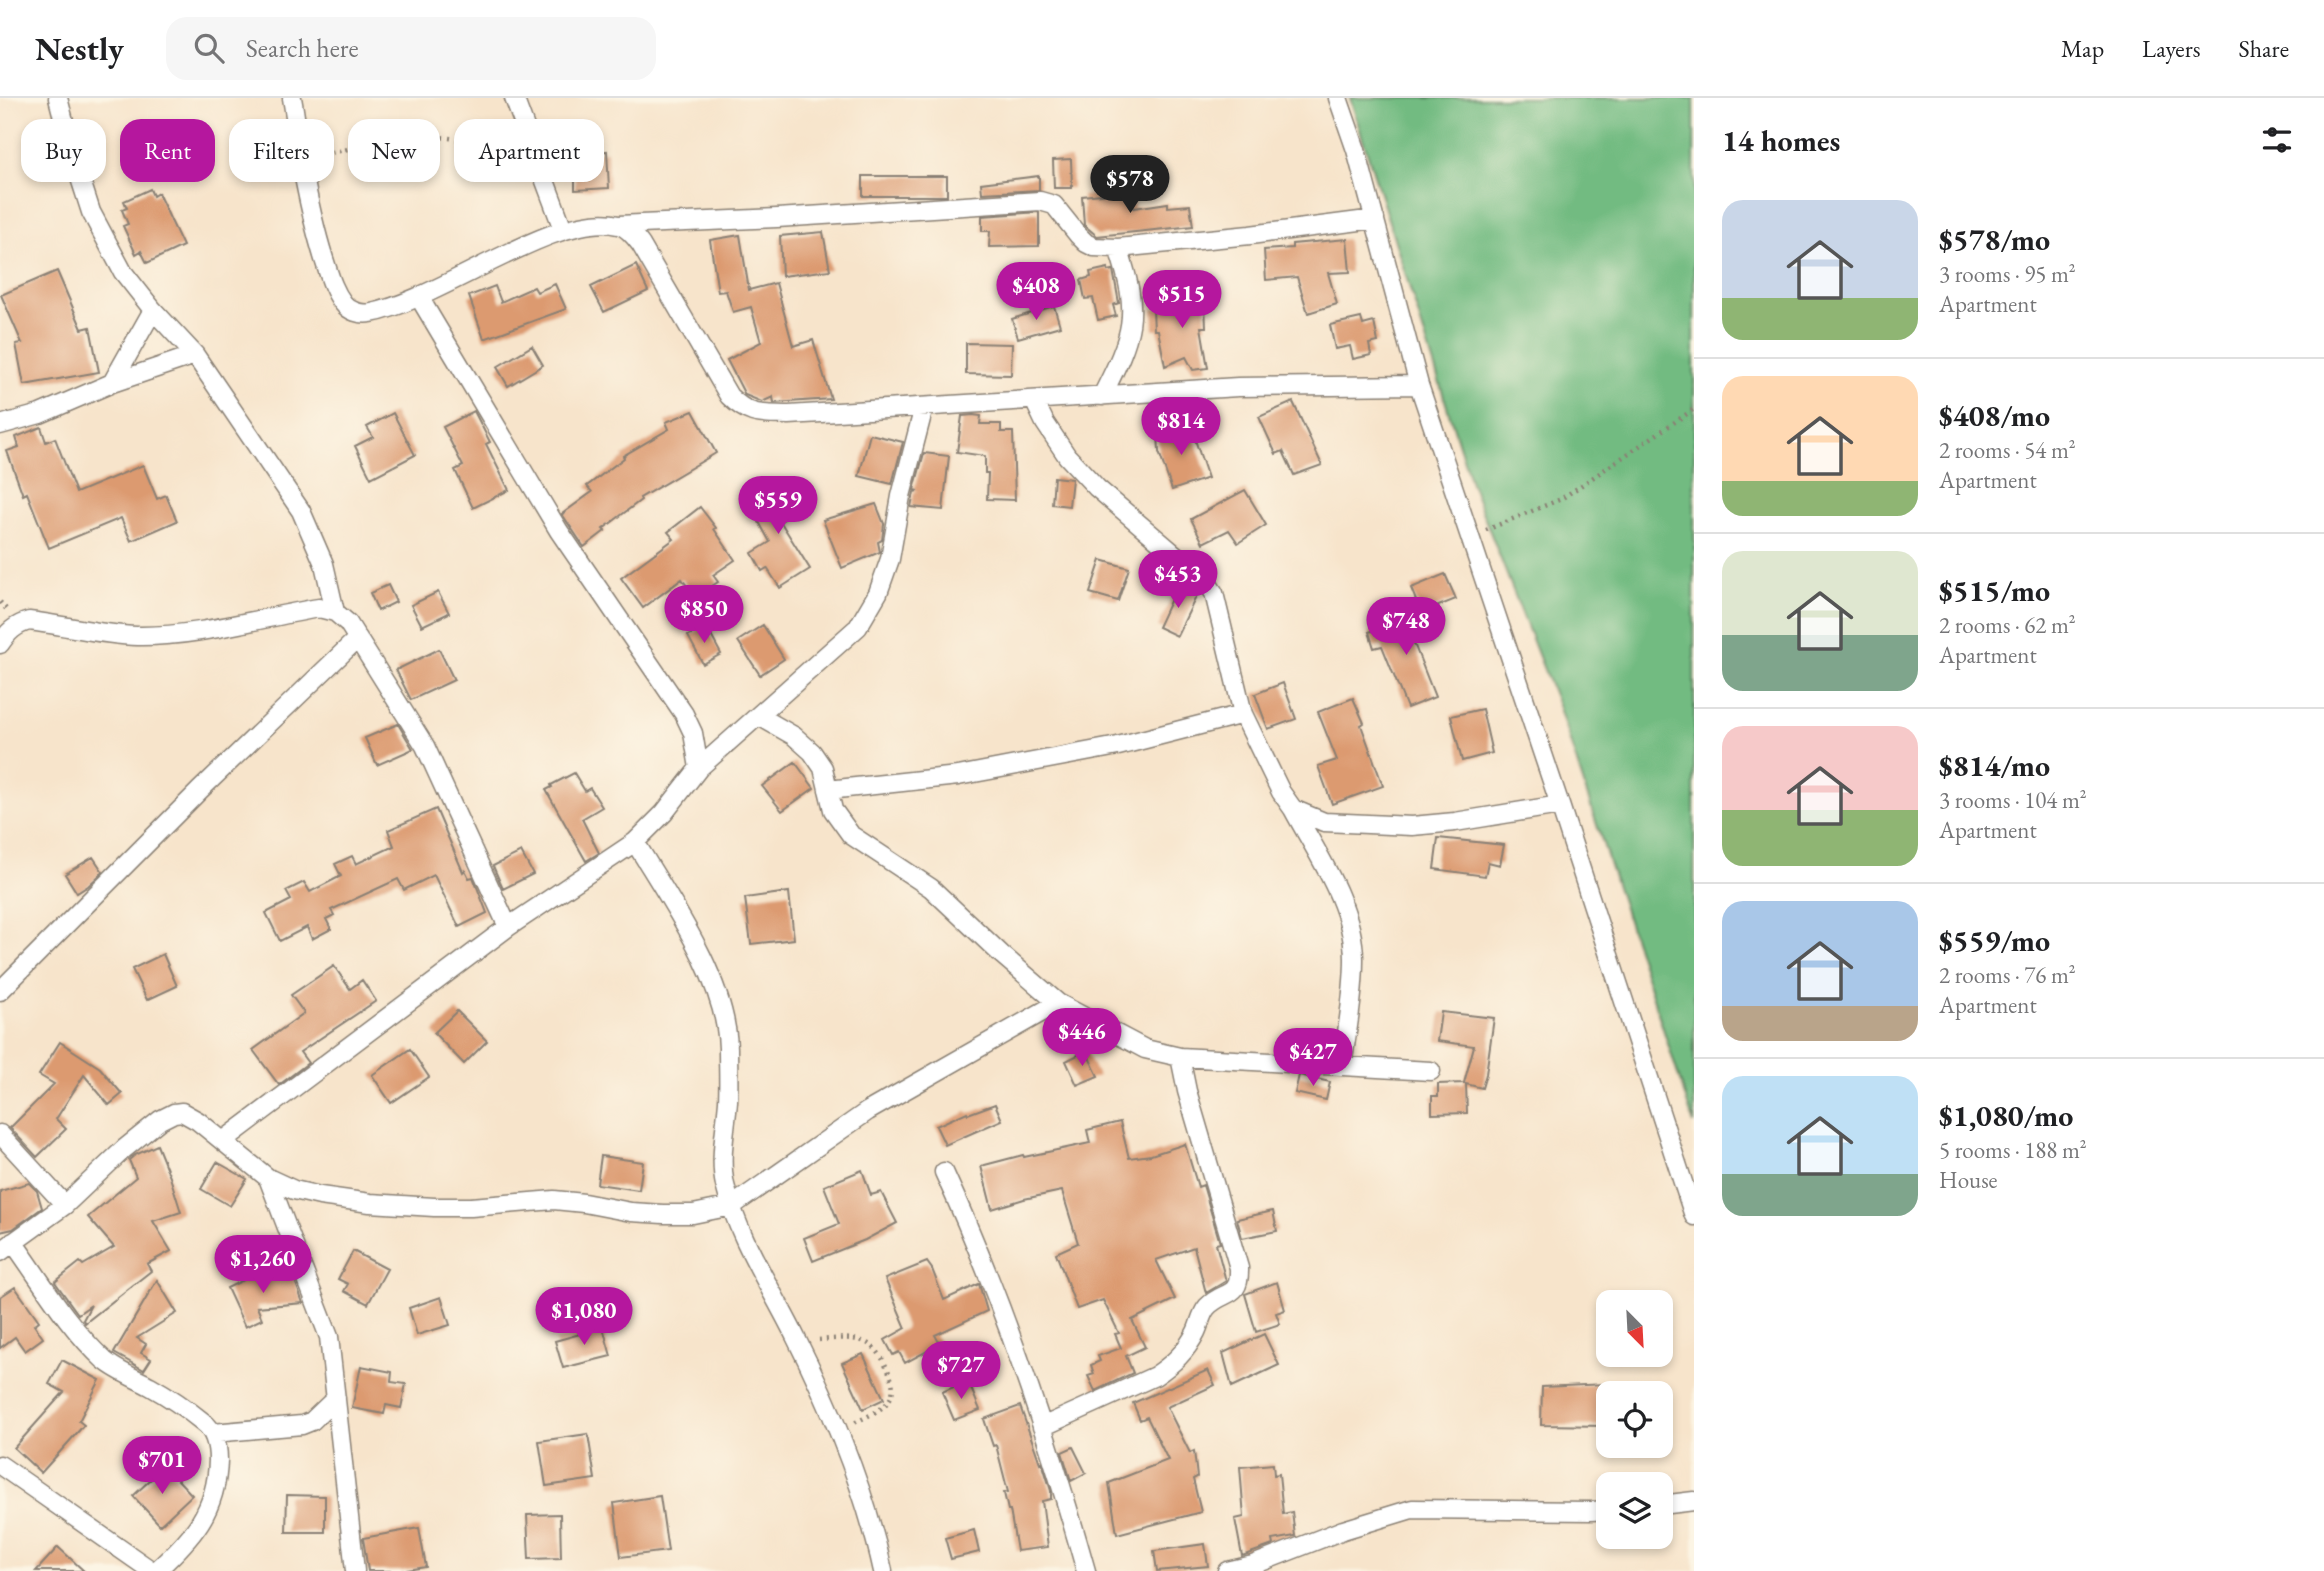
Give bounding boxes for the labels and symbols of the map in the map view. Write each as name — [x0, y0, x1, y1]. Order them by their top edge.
pin: $578 — [1089, 156, 1171, 215]
pin: $408 — [995, 262, 1077, 322]
pin: $515 — [1141, 271, 1223, 330]
pin: $814 — [1140, 398, 1222, 457]
pin: $559 — [737, 476, 819, 536]
pin: $453 — [1137, 550, 1219, 610]
pin: $850 — [663, 586, 745, 645]
pin: $748 — [1365, 598, 1447, 657]
pin: $446 — [1041, 1009, 1123, 1068]
pin: $427 — [1272, 1028, 1354, 1088]
pin: $1,260 — [206, 1236, 320, 1295]
pin: $1,080 — [527, 1288, 641, 1347]
north arrow — [1596, 1290, 1673, 1367]
pin: $727 — [920, 1342, 1002, 1401]
pin: $701 — [121, 1436, 203, 1496]

